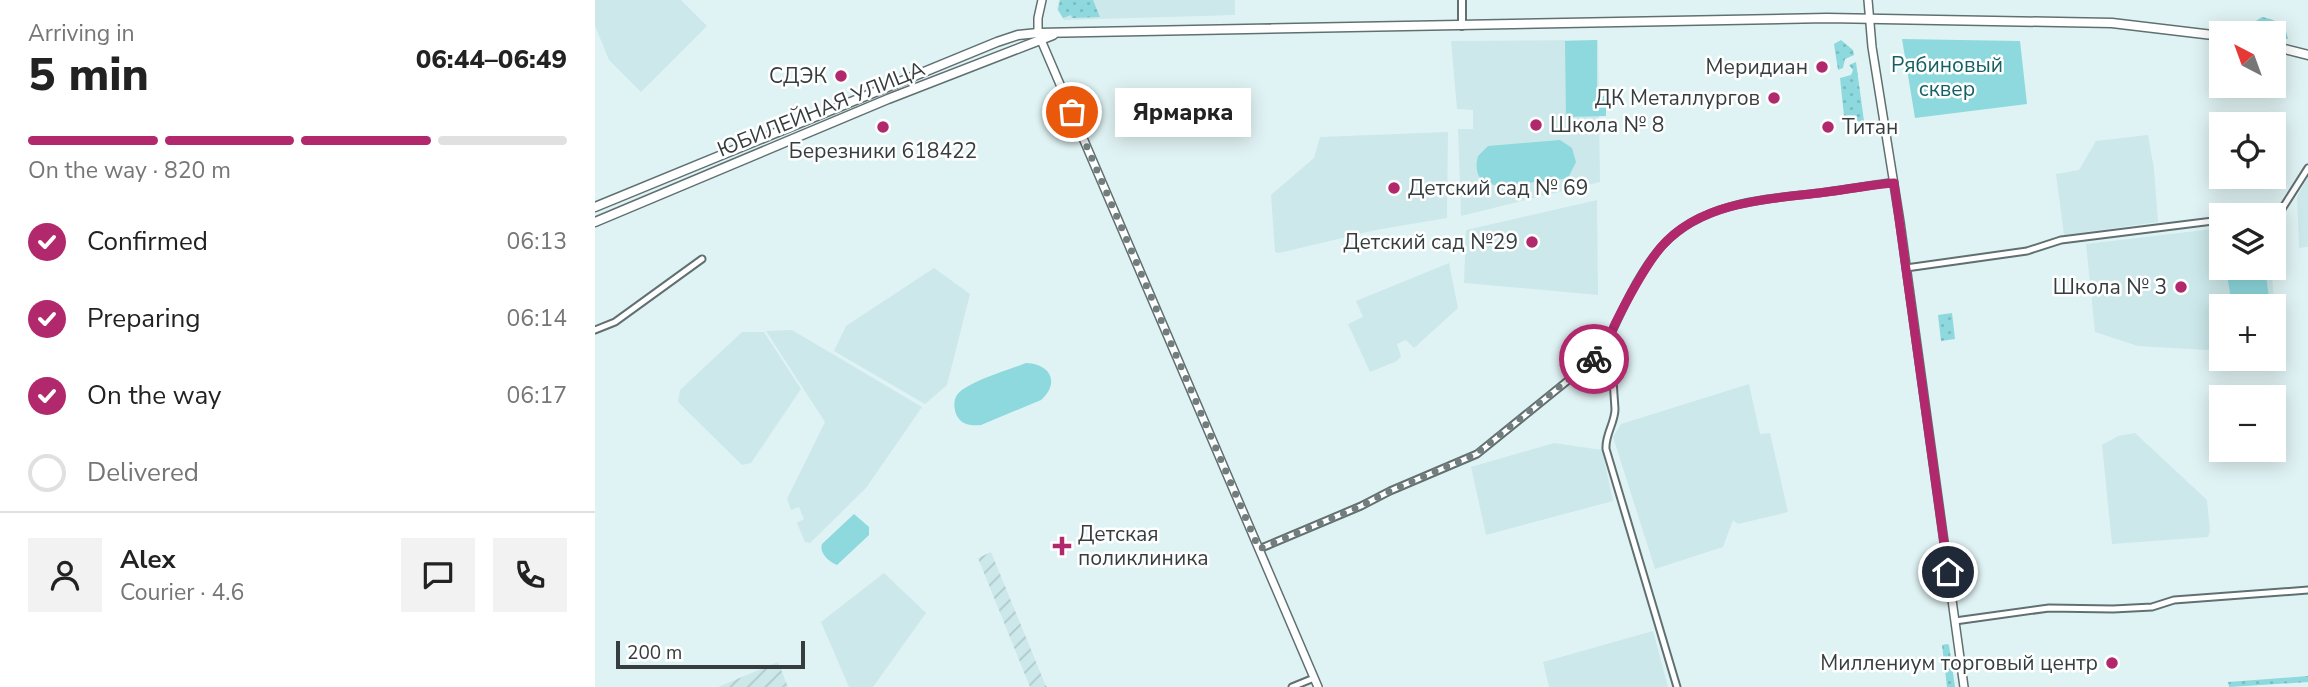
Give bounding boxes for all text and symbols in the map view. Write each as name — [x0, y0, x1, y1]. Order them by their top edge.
text: Arriving in — [28, 18, 135, 49]
north arrow — [2209, 21, 2285, 98]
map controls — [2209, 21, 2286, 462]
text: 06:44–06:49 — [416, 42, 567, 77]
text: 5 min — [28, 43, 149, 106]
park label: Рябиновый сквер — [1891, 51, 2003, 103]
place label: Меридиан — [1706, 53, 1808, 81]
street label: ЮБИЛЕЙНАЯ УЛИЦА — [713, 55, 929, 163]
marker: Меридиан — [1814, 59, 1830, 75]
place label: СДЭК — [769, 62, 828, 90]
marker: СДЭК — [833, 68, 849, 84]
pin — [1042, 82, 1102, 142]
place label: ДК Металлургов — [1595, 84, 1760, 112]
callout: Ярмарка — [1114, 88, 1251, 136]
marker: ДК Металлургов — [1766, 90, 1782, 106]
icon: bag — [1053, 93, 1091, 131]
text: Ярмарка — [1133, 97, 1233, 128]
place label: Школа № 8 — [1550, 111, 1664, 139]
button: locate — [2209, 112, 2286, 189]
place label: Титан — [1842, 113, 1898, 141]
marker: Школа № 8 — [1528, 117, 1544, 133]
marker: Березники 618422 — [875, 119, 891, 135]
marker: Титан — [1820, 119, 1836, 135]
place label: Березники 618422 — [789, 137, 977, 165]
text: On the way · 820 m — [28, 155, 231, 186]
place label: Детский сад № 69 — [1408, 174, 1588, 202]
marker: Детский сад № 69 — [1386, 180, 1402, 196]
button: layers — [2209, 203, 2286, 280]
icon: check — [28, 223, 66, 261]
text: Confirmed — [87, 224, 208, 259]
text: 06:13 — [507, 226, 567, 257]
place label: Детский сад №29 — [1343, 228, 1518, 256]
marker: Детский сад №29 — [1524, 234, 1540, 250]
place label: Школа № 3 — [2053, 273, 2167, 301]
marker: Школа № 3 — [2173, 279, 2189, 295]
button: + — [2209, 294, 2286, 371]
icon: check — [28, 300, 66, 338]
text: Preparing — [87, 301, 200, 336]
text: 06:14 — [507, 303, 567, 334]
courier — [1559, 324, 1629, 394]
icon: bike — [1575, 340, 1613, 378]
icon: check — [28, 377, 66, 415]
text: On the way — [87, 378, 221, 413]
text: 06:17 — [507, 380, 567, 411]
button: − — [2209, 385, 2286, 462]
text: Delivered — [87, 455, 199, 490]
place label: Детская поликлиника — [1078, 520, 1209, 572]
marker: Детская поликлиника — [1052, 536, 1072, 556]
button: person — [28, 538, 102, 612]
button: chat — [401, 538, 475, 612]
button: phone — [493, 538, 567, 612]
text: Alex — [120, 542, 176, 577]
pin — [1918, 542, 1978, 602]
icon: home — [1929, 553, 1967, 591]
text: Courier · 4.6 — [120, 577, 244, 608]
scale bar — [616, 638, 805, 670]
text: 200 m — [627, 640, 682, 666]
place label: Миллениум торговый центр — [1820, 649, 2098, 677]
marker: Миллениум торговый центр — [2104, 655, 2120, 671]

